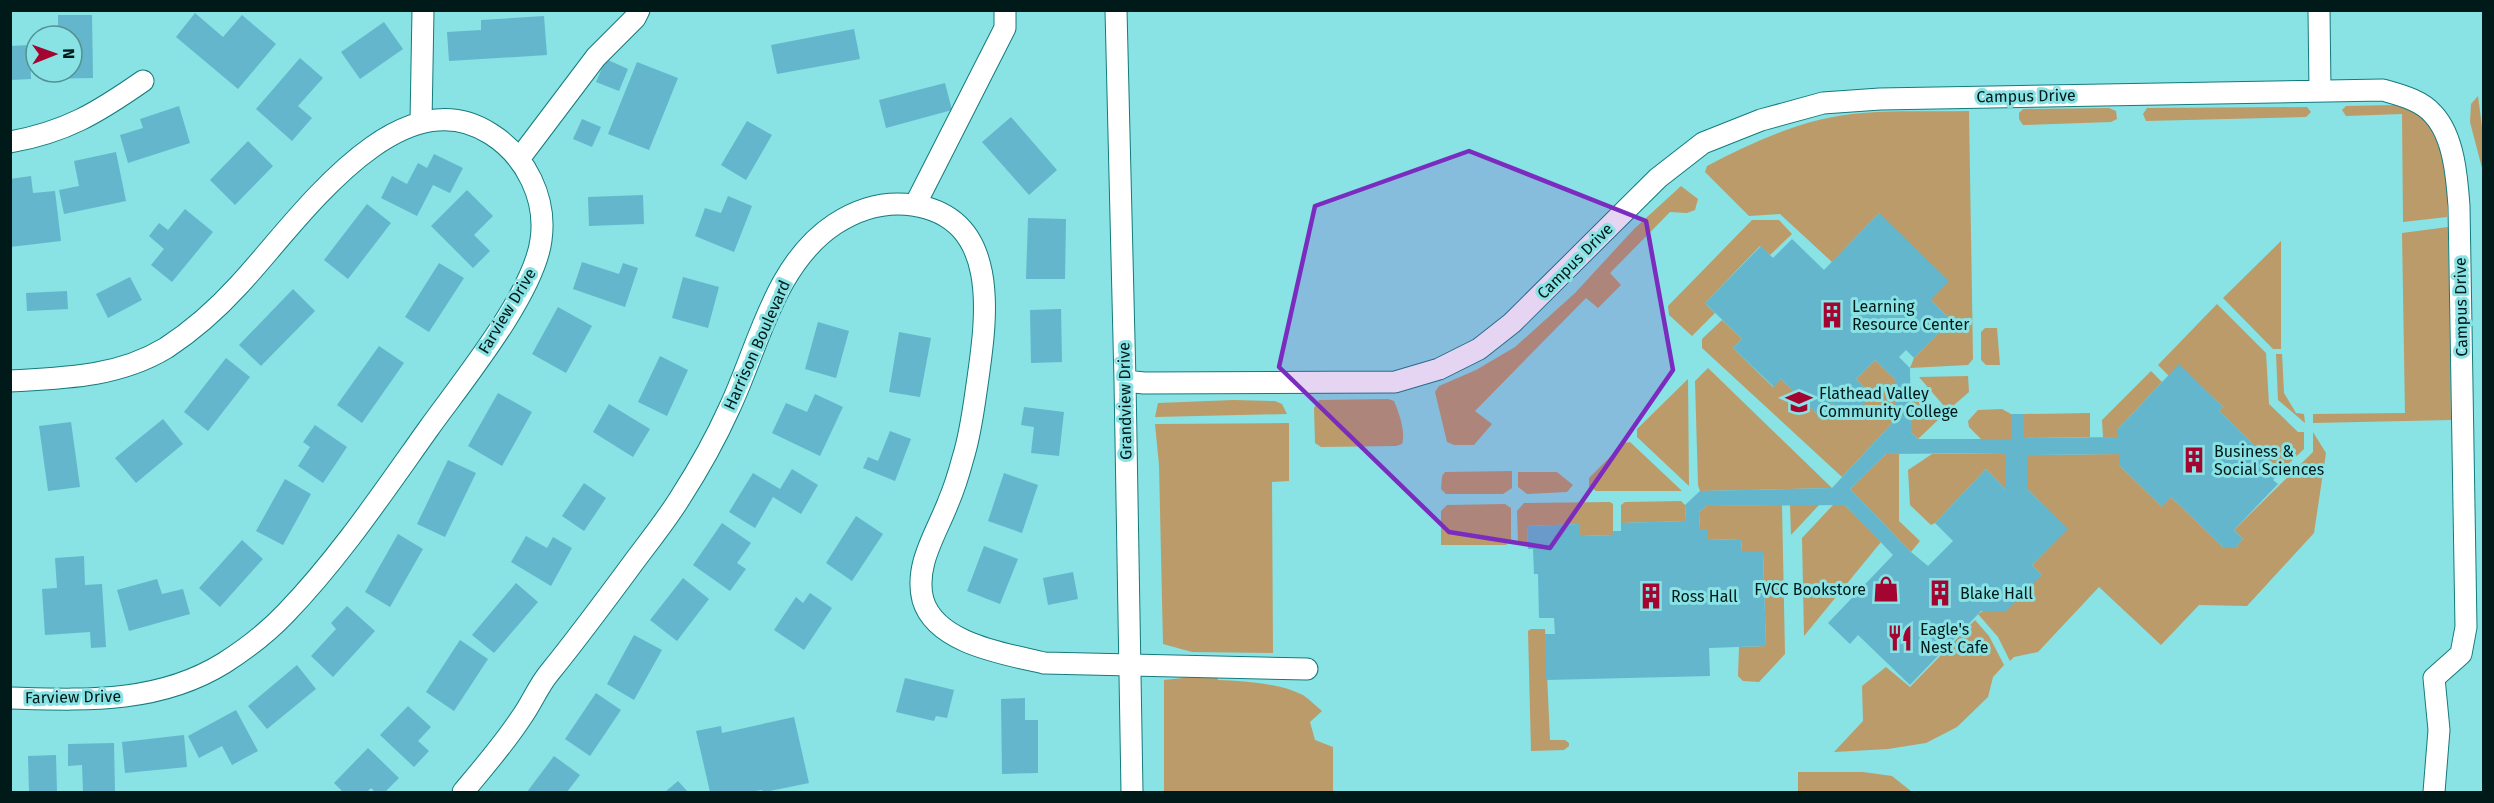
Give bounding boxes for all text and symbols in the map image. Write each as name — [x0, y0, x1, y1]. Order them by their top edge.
north arrow — [24, 24, 84, 84]
text: N — [59, 48, 78, 59]
street label: Campus Drive — [1976, 86, 2076, 106]
street label: Campus Drive — [1533, 219, 1617, 303]
street label: Campus Drive — [2451, 257, 2471, 357]
street label: Farview Drive — [474, 265, 540, 357]
street label: Harrison Boulevard — [720, 277, 794, 413]
place label: Learning Resource Center — [1852, 297, 1970, 334]
building icon: Learning Resource Center — [1817, 300, 1847, 330]
street label: Grandview Drive — [1114, 342, 1136, 460]
place label: Flathead Valley Community College — [1819, 384, 1958, 421]
school or university icon: Flathead Valley Community College — [1784, 387, 1814, 417]
place label: Business & Social Sciences — [2214, 442, 2324, 479]
building icon: Business & Social Sciences — [2179, 445, 2209, 475]
shop icon: FVCC Bookstore — [1871, 574, 1901, 604]
building icon: Blake Hall — [1925, 578, 1955, 608]
place label: FVCC Bookstore — [1754, 580, 1866, 599]
building icon: Ross Hall — [1636, 581, 1666, 611]
place label: Blake Hall — [1960, 584, 2033, 603]
place label: Ross Hall — [1671, 587, 1738, 606]
place label: Eagle's Nest Cafe — [1920, 620, 1989, 657]
restaurant icon: Eagle's Nest Cafe — [1885, 623, 1915, 653]
street label: Farview Drive — [25, 687, 121, 707]

